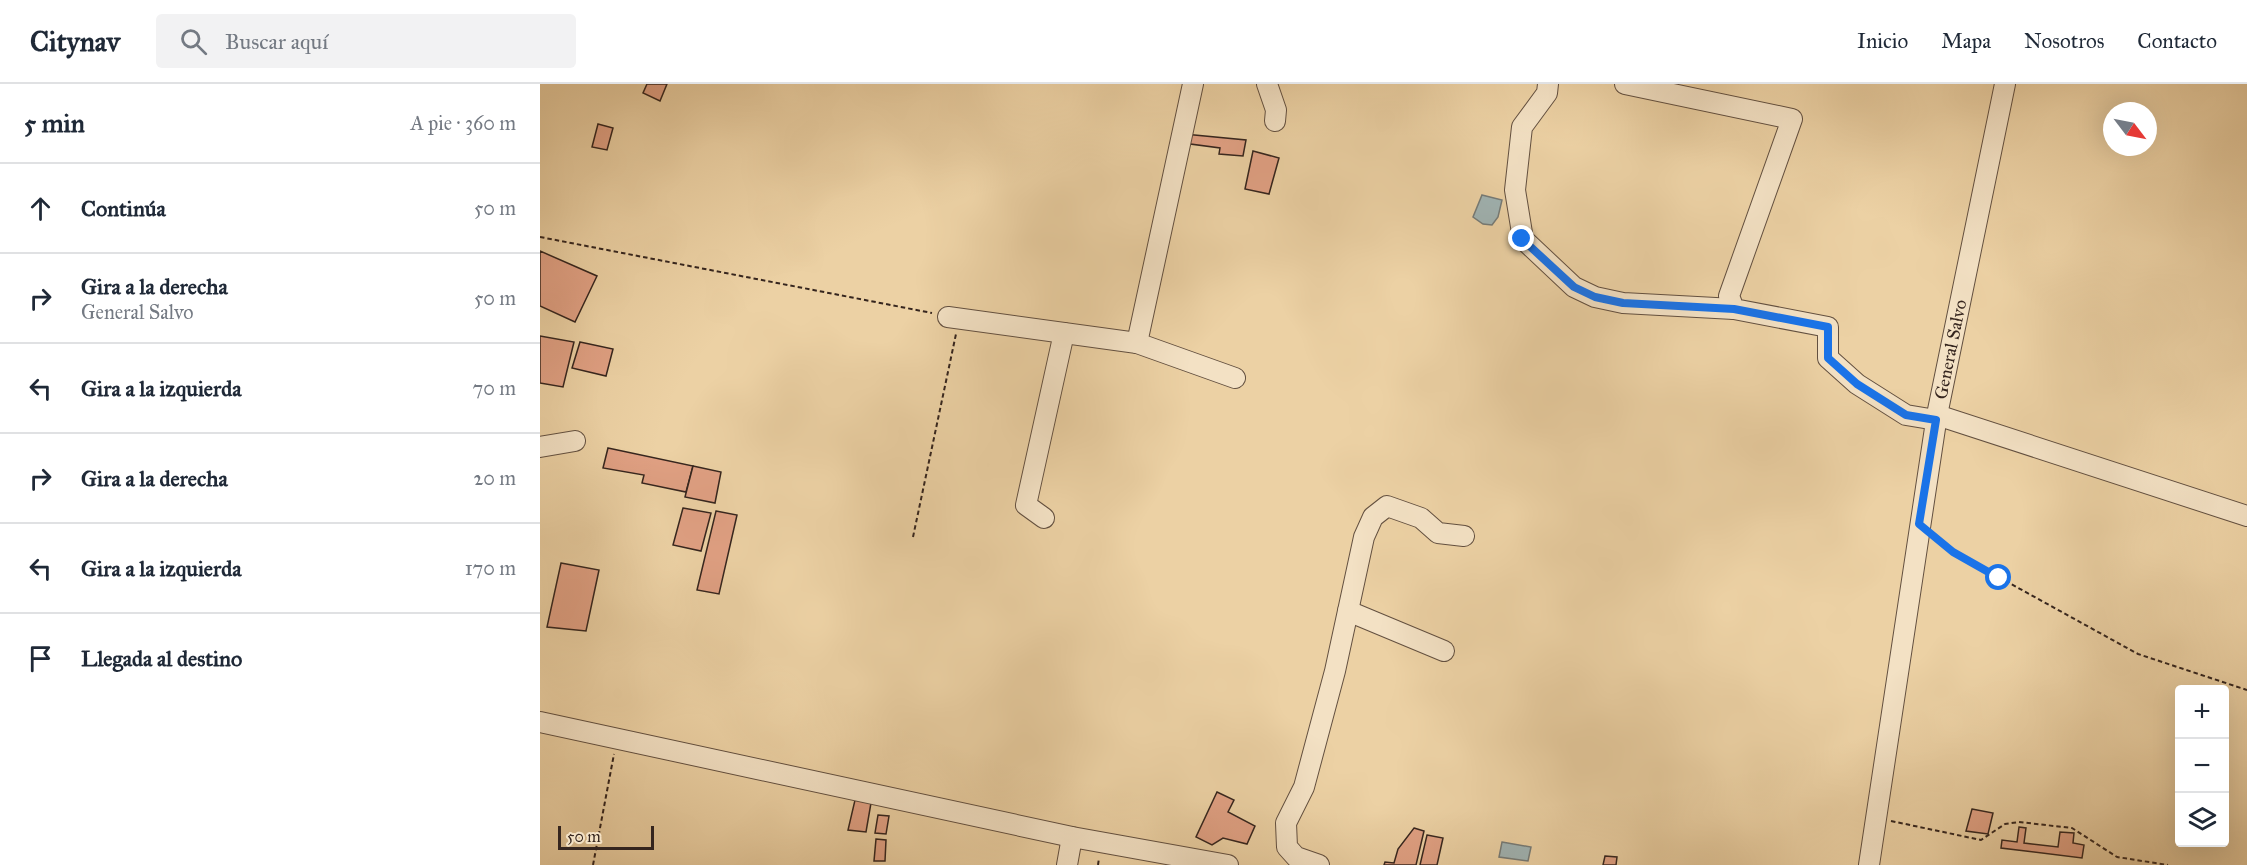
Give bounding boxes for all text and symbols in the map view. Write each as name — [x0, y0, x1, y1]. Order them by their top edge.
search box — [156, 14, 576, 68]
text: Citynav — [30, 24, 120, 59]
icon: search — [177, 25, 210, 58]
text: Buscar aquí — [225, 28, 328, 55]
text: Inicio — [1857, 28, 1908, 54]
text: Mapa — [1941, 28, 1991, 54]
text: Nosotros — [2024, 28, 2104, 54]
text: Contacto — [2137, 28, 2217, 54]
north arrow — [2103, 102, 2157, 156]
text: 5 min — [24, 107, 85, 139]
text: A pie · 360 m — [410, 111, 516, 135]
icon: ahead — [24, 192, 57, 225]
text: Continúa — [81, 195, 166, 222]
text: 50 m — [474, 196, 516, 220]
route end — [1508, 225, 1534, 251]
text: Gira a la derecha — [81, 273, 228, 300]
icon: right — [24, 282, 57, 315]
text: 50 m — [474, 286, 516, 310]
street label: General Salvo — [1929, 298, 1971, 401]
text: General Salvo — [81, 300, 194, 324]
icon: left — [24, 372, 57, 405]
text: Gira a la izquierda — [81, 375, 242, 402]
text: 70 m — [473, 376, 516, 400]
icon: right — [24, 462, 57, 495]
text: Gira a la derecha — [81, 465, 228, 492]
text: 20 m — [473, 466, 516, 490]
icon: left — [24, 552, 57, 585]
text: Gira a la izquierda — [81, 555, 242, 582]
text: 170 m — [465, 556, 516, 580]
route start — [1985, 564, 2011, 590]
icon: arrive — [24, 642, 57, 675]
text: Llegada al destino — [81, 645, 242, 672]
map controls — [2175, 685, 2229, 847]
button: + — [2175, 685, 2229, 739]
button: − — [2175, 739, 2229, 793]
button: layers — [2175, 793, 2229, 847]
scale bar — [558, 823, 654, 850]
text: 50 m — [567, 827, 601, 846]

